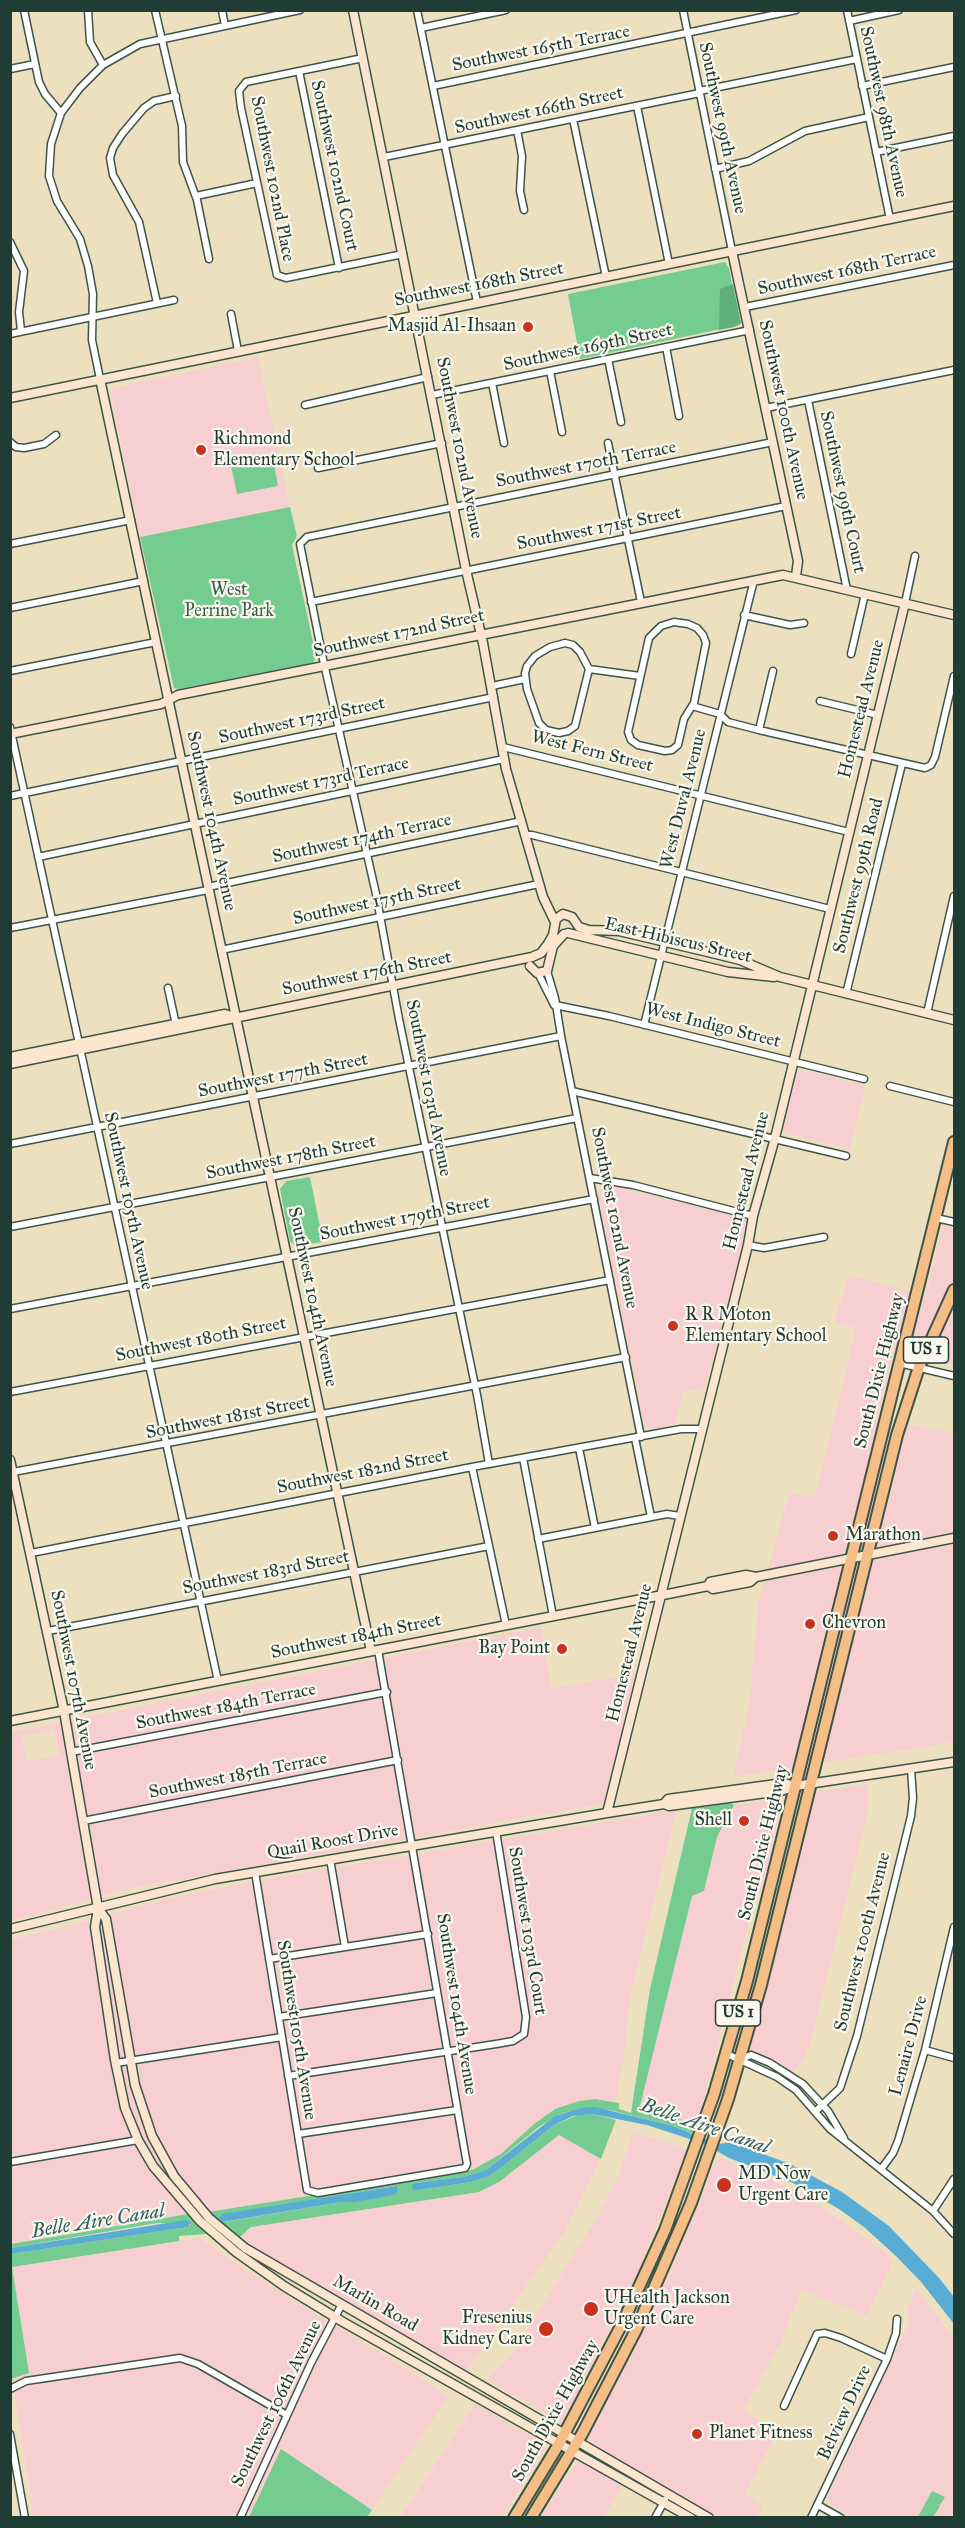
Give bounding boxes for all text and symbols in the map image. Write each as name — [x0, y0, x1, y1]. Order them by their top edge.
street label: Southwest 165th Terrace — [450, 21, 632, 77]
street label: Southwest 98th Avenue — [854, 24, 912, 200]
street label: Southwest 99th Avenue — [693, 40, 751, 216]
street label: Southwest 102nd Court — [305, 78, 363, 254]
street label: Southwest 166th Street — [453, 83, 625, 139]
street label: Southwest 102nd Place — [245, 94, 299, 264]
street label: Southwest 168th Terrace — [756, 242, 938, 300]
street label: Southwest 168th Street — [392, 258, 566, 312]
place label: Masjid Al-Ihsaan — [387, 316, 516, 338]
street label: Southwest 100th Avenue — [753, 318, 813, 502]
street label: Southwest 169th Street — [502, 320, 674, 376]
marker: Masjid Al-Ihsaan — [521, 320, 535, 334]
street label: Southwest 102nd Avenue — [431, 355, 487, 541]
street label: Southwest 99th Court — [814, 409, 870, 575]
place label: Richmond Elementary School — [213, 429, 355, 472]
street label: Southwest 170th Terrace — [494, 437, 678, 493]
marker: Richmond Elementary School — [194, 443, 208, 457]
street label: Southwest 171st Street — [515, 503, 683, 555]
park label: West Perrine Park — [184, 580, 274, 622]
street label: Southwest 172nd Street — [312, 605, 486, 663]
street label: Homestead Avenue — [834, 637, 890, 781]
street label: Southwest 173rd Street — [217, 693, 387, 749]
street label: West Fern Street — [529, 726, 655, 778]
street label: West Duval Avenue — [656, 727, 712, 871]
street label: Southwest 104th Avenue — [181, 729, 241, 913]
street label: Southwest 173rd Terrace — [231, 753, 411, 811]
street label: Southwest 99th Road — [829, 796, 889, 956]
street label: Southwest 174th Terrace — [271, 809, 453, 869]
street label: Southwest 175th Street — [291, 874, 463, 930]
street label: East Hibiscus Street — [602, 914, 754, 968]
street label: Southwest 176th Street — [280, 947, 454, 1001]
street label: Southwest 103rd Avenue — [400, 998, 456, 1178]
street label: West Indigo Street — [643, 999, 783, 1053]
street label: Southwest 177th Street — [196, 1049, 370, 1103]
street label: Homestead Avenue — [719, 1109, 775, 1253]
street label: Southwest 105th Avenue — [99, 1110, 157, 1292]
street label: Southwest 102nd Avenue — [586, 1125, 642, 1311]
street label: Southwest 178th Street — [204, 1131, 378, 1185]
street label: Southwest 179th Street — [318, 1192, 492, 1246]
street label: Southwest 104th Avenue — [282, 1205, 342, 1389]
street label: South Dixie Highway — [850, 1291, 910, 1451]
place label: R R Moton Elementary School — [685, 1305, 827, 1348]
street label: Southwest 180th Street — [114, 1313, 288, 1367]
marker: R R Moton Elementary School — [666, 1319, 680, 1333]
road number: US 1 — [904, 1337, 948, 1363]
street label: Southwest 181st Street — [144, 1392, 312, 1444]
street label: Southwest 182nd Street — [275, 1445, 451, 1499]
place label: Marathon — [845, 1525, 921, 1547]
marker: Marathon — [826, 1529, 840, 1543]
street label: Southwest 183rd Street — [181, 1546, 351, 1600]
street label: Homestead Avenue — [602, 1581, 658, 1725]
street label: Southwest 107th Avenue — [45, 1588, 101, 1772]
street label: Southwest 184th Street — [269, 1610, 443, 1664]
place label: Chevron — [822, 1613, 886, 1635]
marker: Chevron — [803, 1617, 817, 1631]
place label: Bay Point — [478, 1638, 550, 1660]
marker: Bay Point — [555, 1642, 569, 1656]
street label: Southwest 184th Terrace — [134, 1679, 318, 1735]
street label: Southwest 185th Terrace — [147, 1748, 329, 1804]
street label: South Dixie Highway — [734, 1763, 794, 1923]
place label: Shell — [694, 1810, 732, 1832]
marker: Shell — [737, 1814, 751, 1828]
street label: Quail Roost Drive — [266, 1820, 400, 1864]
street label: Southwest 103rd Court — [503, 1845, 551, 2017]
street label: Southwest 100th Avenue — [830, 1850, 896, 2034]
street label: Southwest 104th Avenue — [431, 1912, 481, 2096]
street label: Southwest 105th Avenue — [271, 1939, 321, 2121]
street label: Lenaire Drive — [885, 1994, 933, 2098]
road number: US 1 — [716, 2000, 760, 2026]
water label: Belle Aire Canal — [638, 2094, 772, 2160]
place label: MD Now Urgent Care — [738, 2164, 828, 2206]
marker: MD Now Urgent Care — [715, 2176, 733, 2194]
water label: Belle Aire Canal — [30, 2200, 166, 2244]
street label: Marlin Road — [329, 2271, 421, 2337]
place label: UHealth Jackson Urgent Care — [604, 2288, 730, 2330]
marker: UHealth Jackson Urgent Care — [582, 2300, 600, 2318]
place label: Fresenius Kidney Care — [442, 2308, 532, 2350]
street label: Southwest 106th Avenue — [227, 2317, 327, 2491]
marker: Fresenius Kidney Care — [537, 2320, 555, 2338]
street label: South Dixie Highway — [508, 2336, 604, 2486]
street label: Belview Drive — [814, 2362, 876, 2464]
place label: Planet Fitness — [709, 2423, 813, 2445]
marker: Planet Fitness — [690, 2427, 704, 2441]

